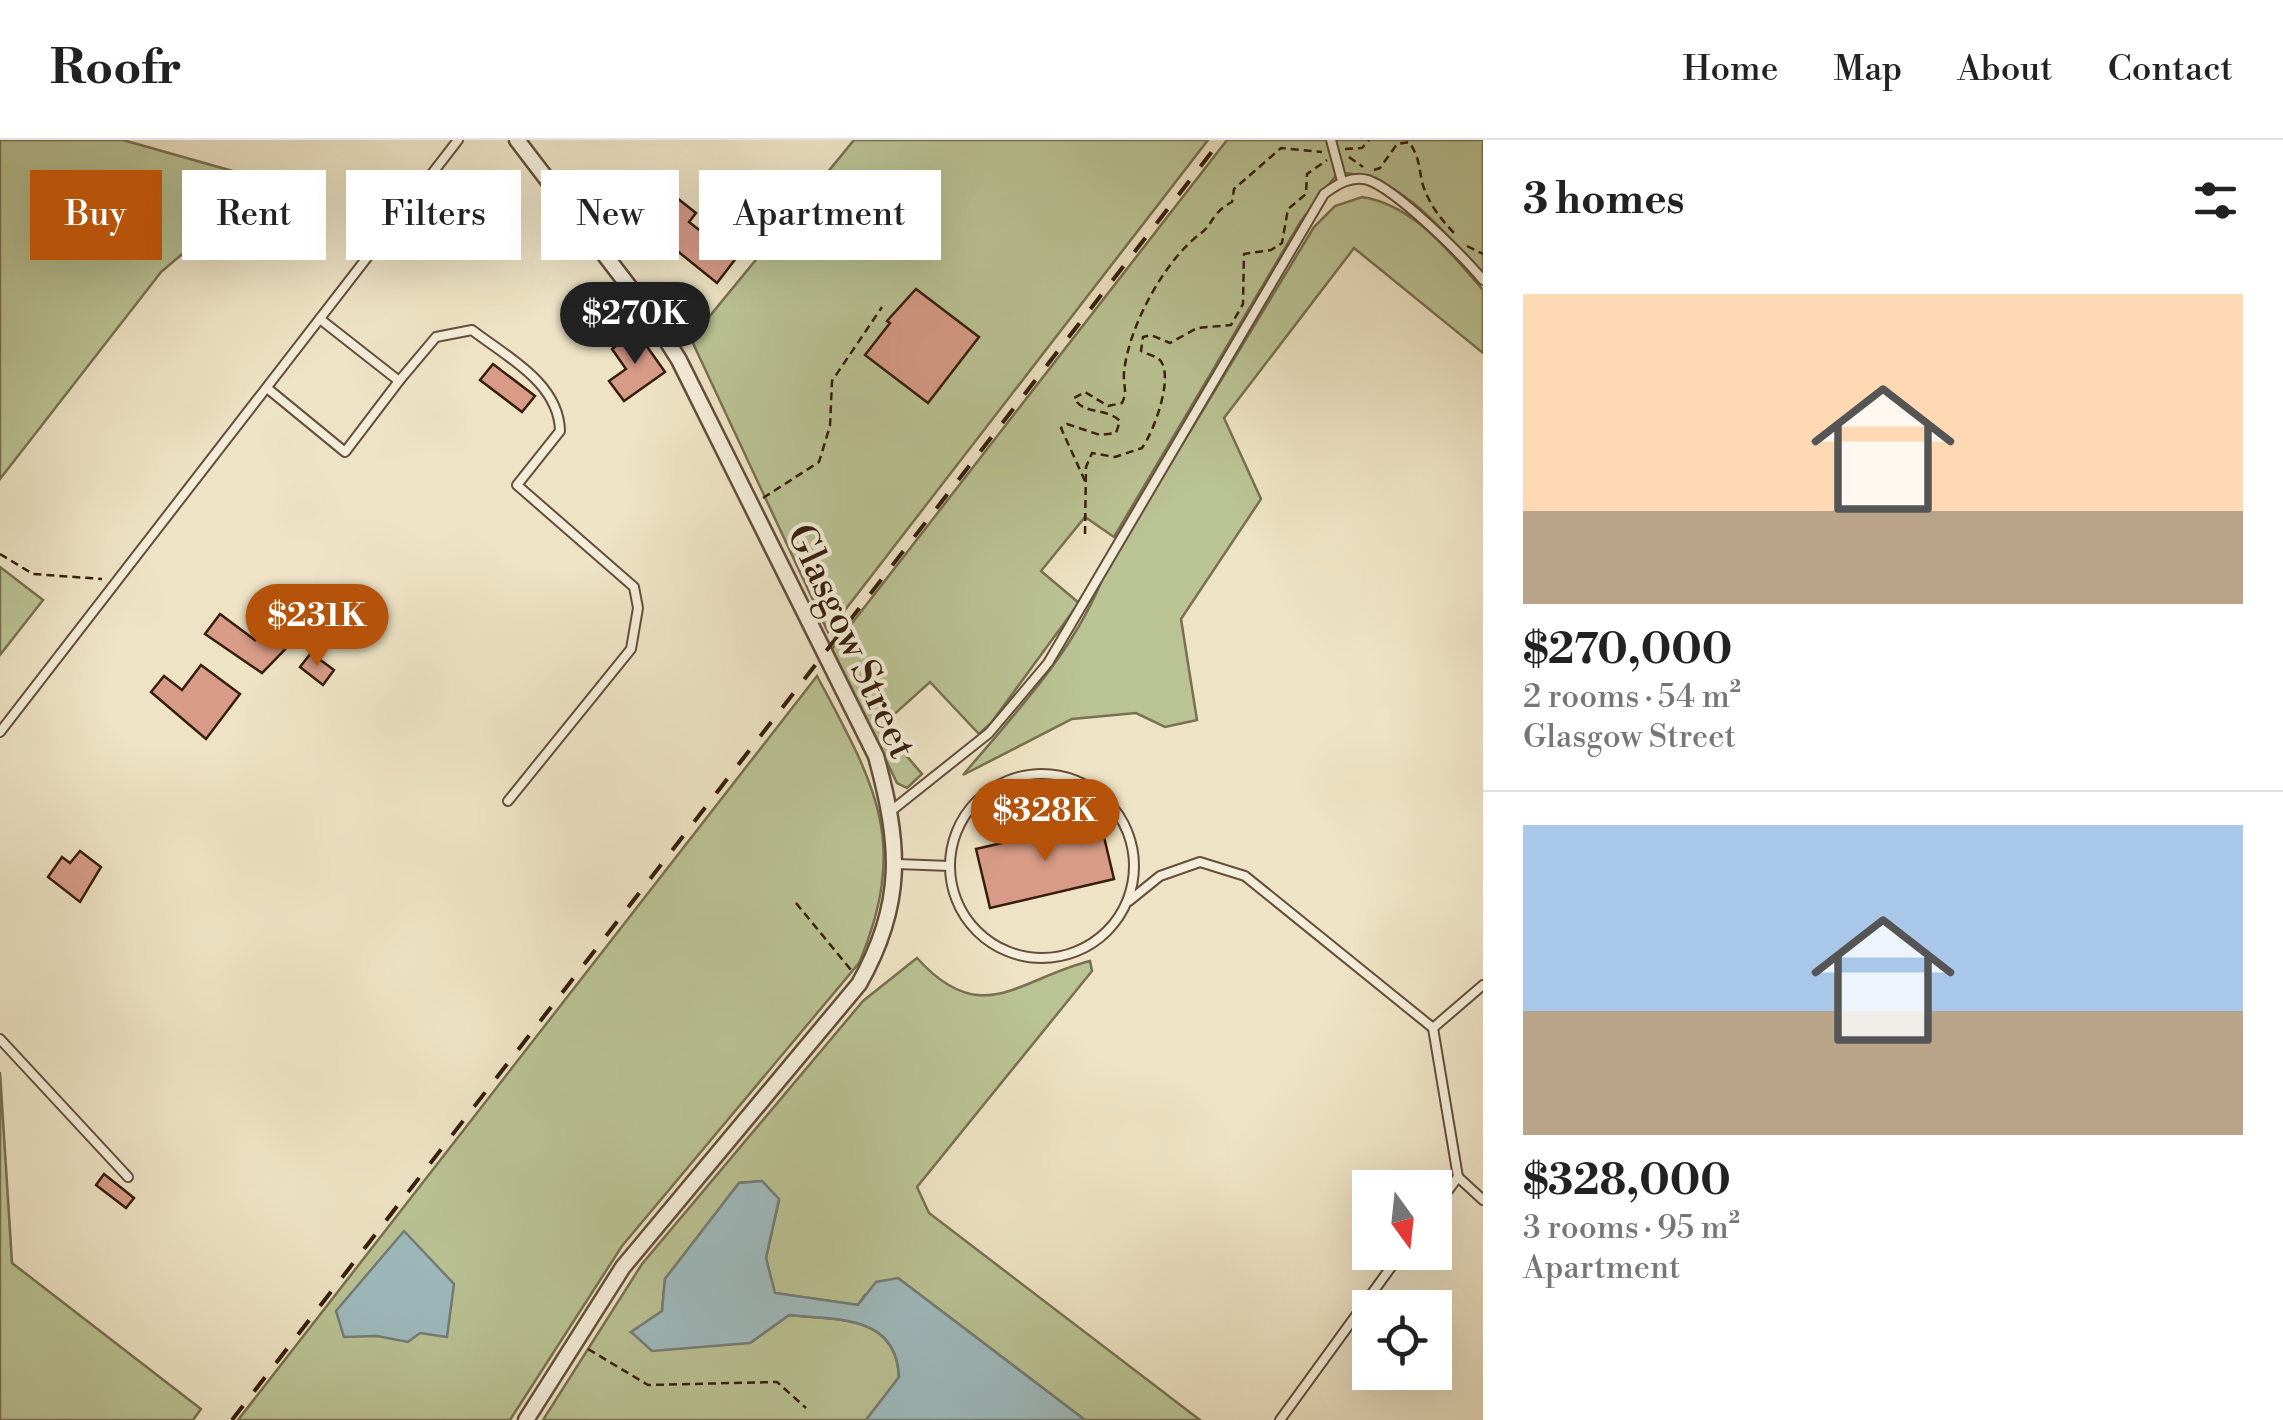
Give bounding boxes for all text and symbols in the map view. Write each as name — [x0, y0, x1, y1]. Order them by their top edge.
text: Roofr — [50, 39, 182, 99]
text: Home — [1682, 48, 1778, 91]
text: Map — [1833, 48, 1902, 91]
text: About — [1957, 48, 2053, 91]
text: Contact — [2108, 48, 2233, 91]
chip: Buy — [30, 170, 162, 260]
chip: Rent — [182, 170, 326, 260]
chip: Filters — [346, 170, 521, 260]
chip: New — [541, 170, 679, 260]
chip: Apartment — [699, 170, 941, 260]
icon: filters — [2188, 173, 2243, 228]
text: 3 homes — [1523, 174, 1685, 227]
pin: $270K — [565, 282, 705, 367]
text: $270K — [582, 294, 688, 334]
icon: home — [1793, 359, 1973, 539]
street label: Glasgow Street — [776, 517, 925, 766]
pin: $231K — [247, 584, 387, 669]
text: $231K — [268, 596, 366, 636]
text: $270,000 — [1523, 624, 1732, 677]
text: 2 rooms · 54 m² — [1523, 677, 1741, 717]
text: Glasgow Street — [1523, 717, 1736, 757]
pin: $328K — [975, 779, 1115, 864]
text: $328K — [993, 791, 1097, 831]
icon: home — [1793, 890, 1973, 1070]
text: $328,000 — [1523, 1155, 1731, 1208]
north arrow — [1352, 1170, 1452, 1270]
map controls — [1352, 1170, 1452, 1390]
text: 3 rooms · 95 m² — [1523, 1208, 1740, 1248]
text: Apartment — [1523, 1248, 1680, 1288]
button: locate — [1352, 1290, 1452, 1390]

